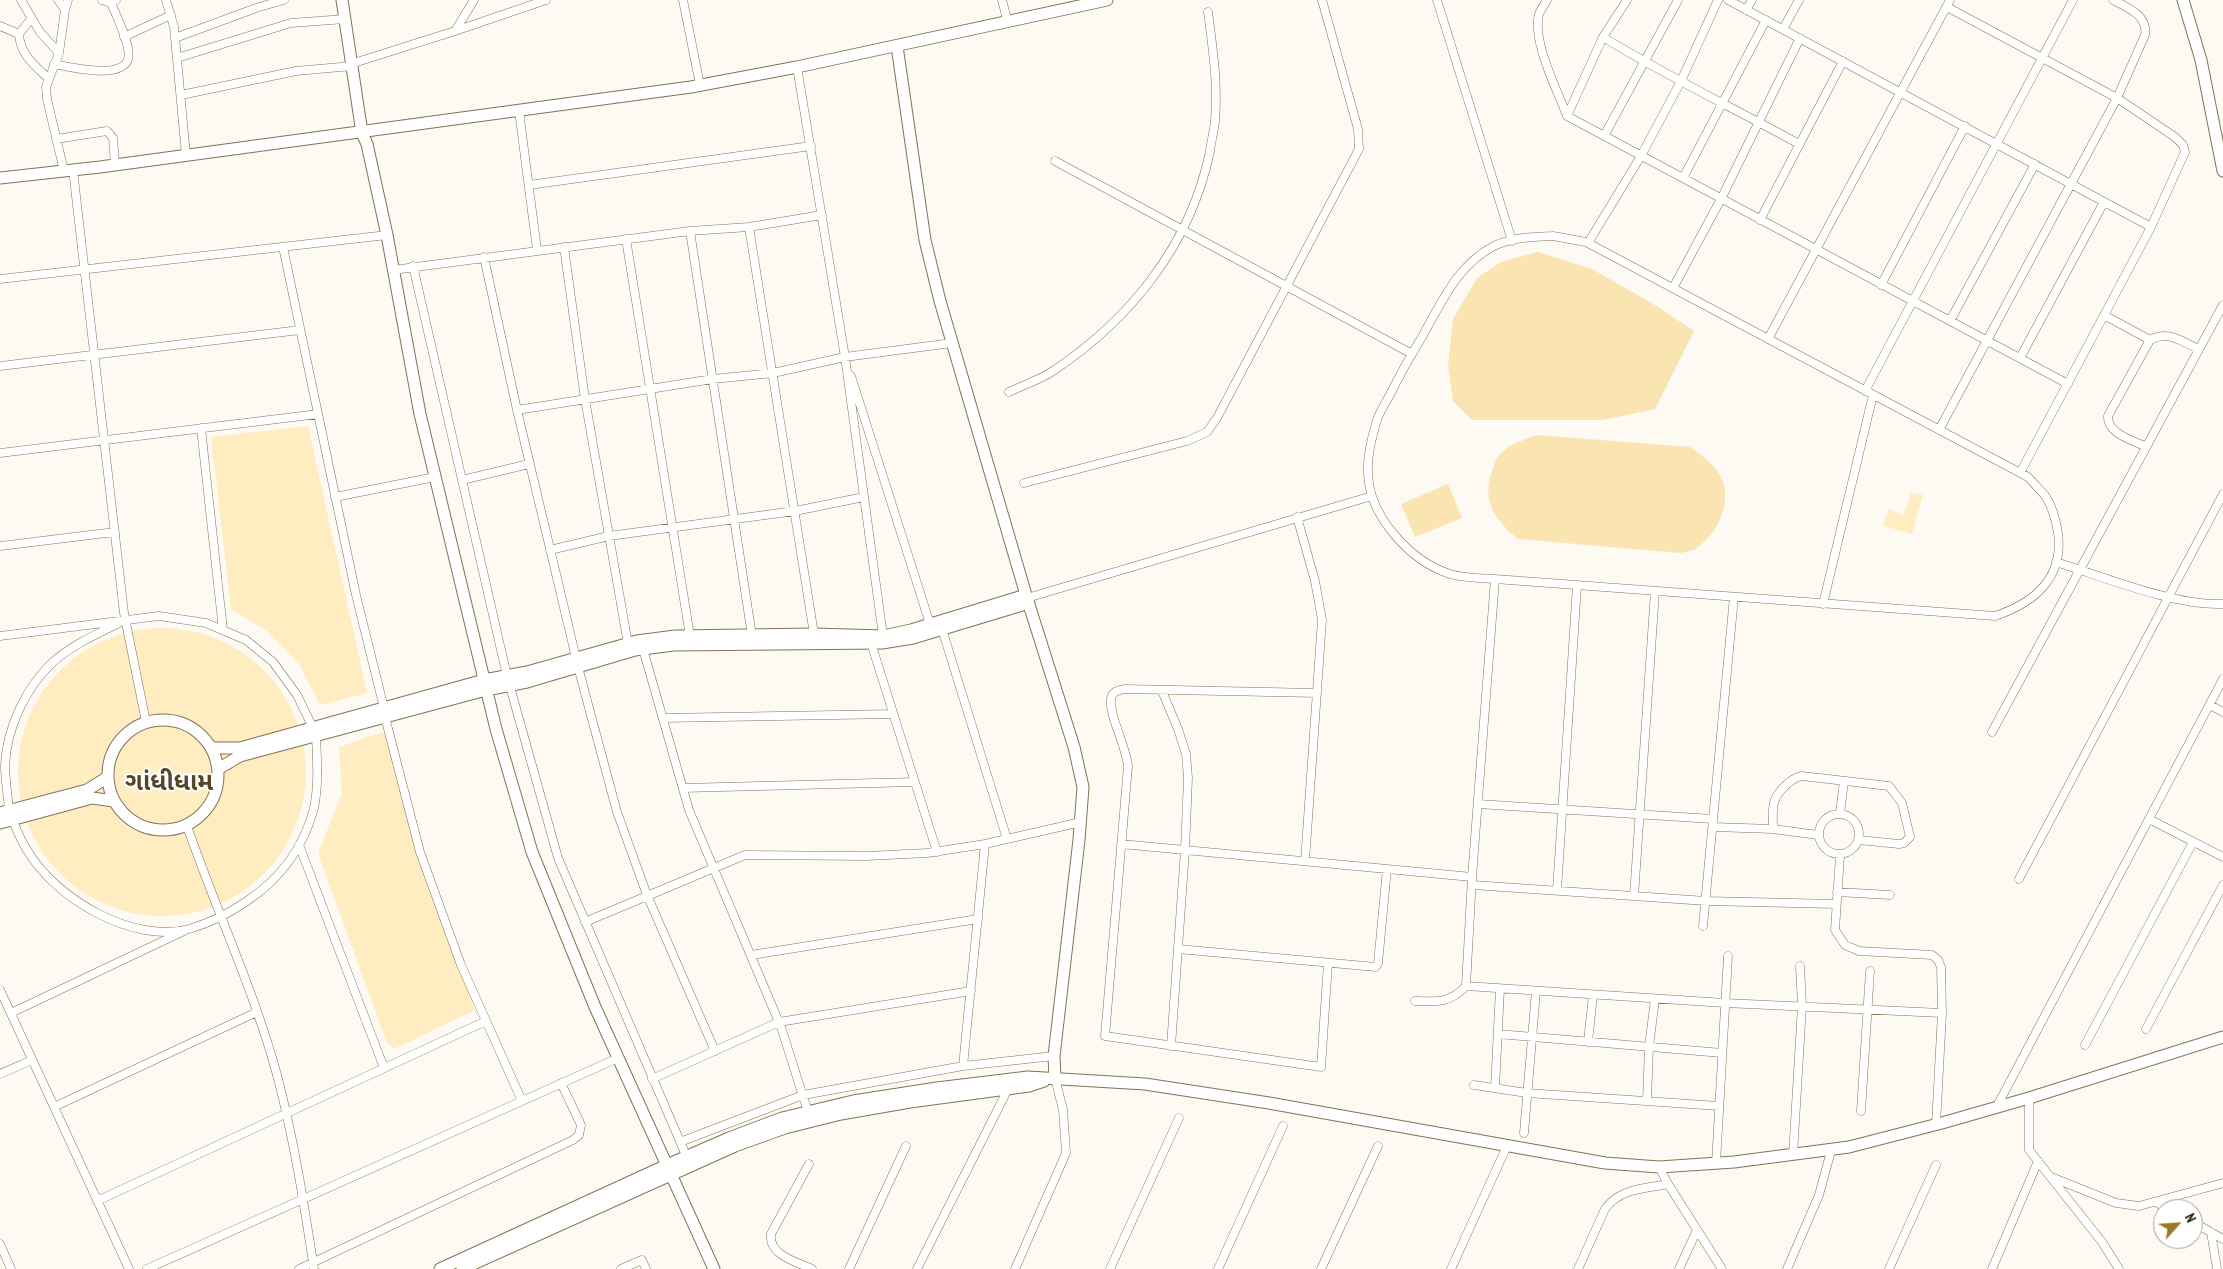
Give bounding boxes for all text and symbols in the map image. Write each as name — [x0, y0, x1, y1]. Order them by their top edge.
district label: ગાંધીધામ — [125, 768, 213, 798]
north arrow — [2153, 1199, 2203, 1249]
text: N — [2181, 1211, 2200, 1225]

